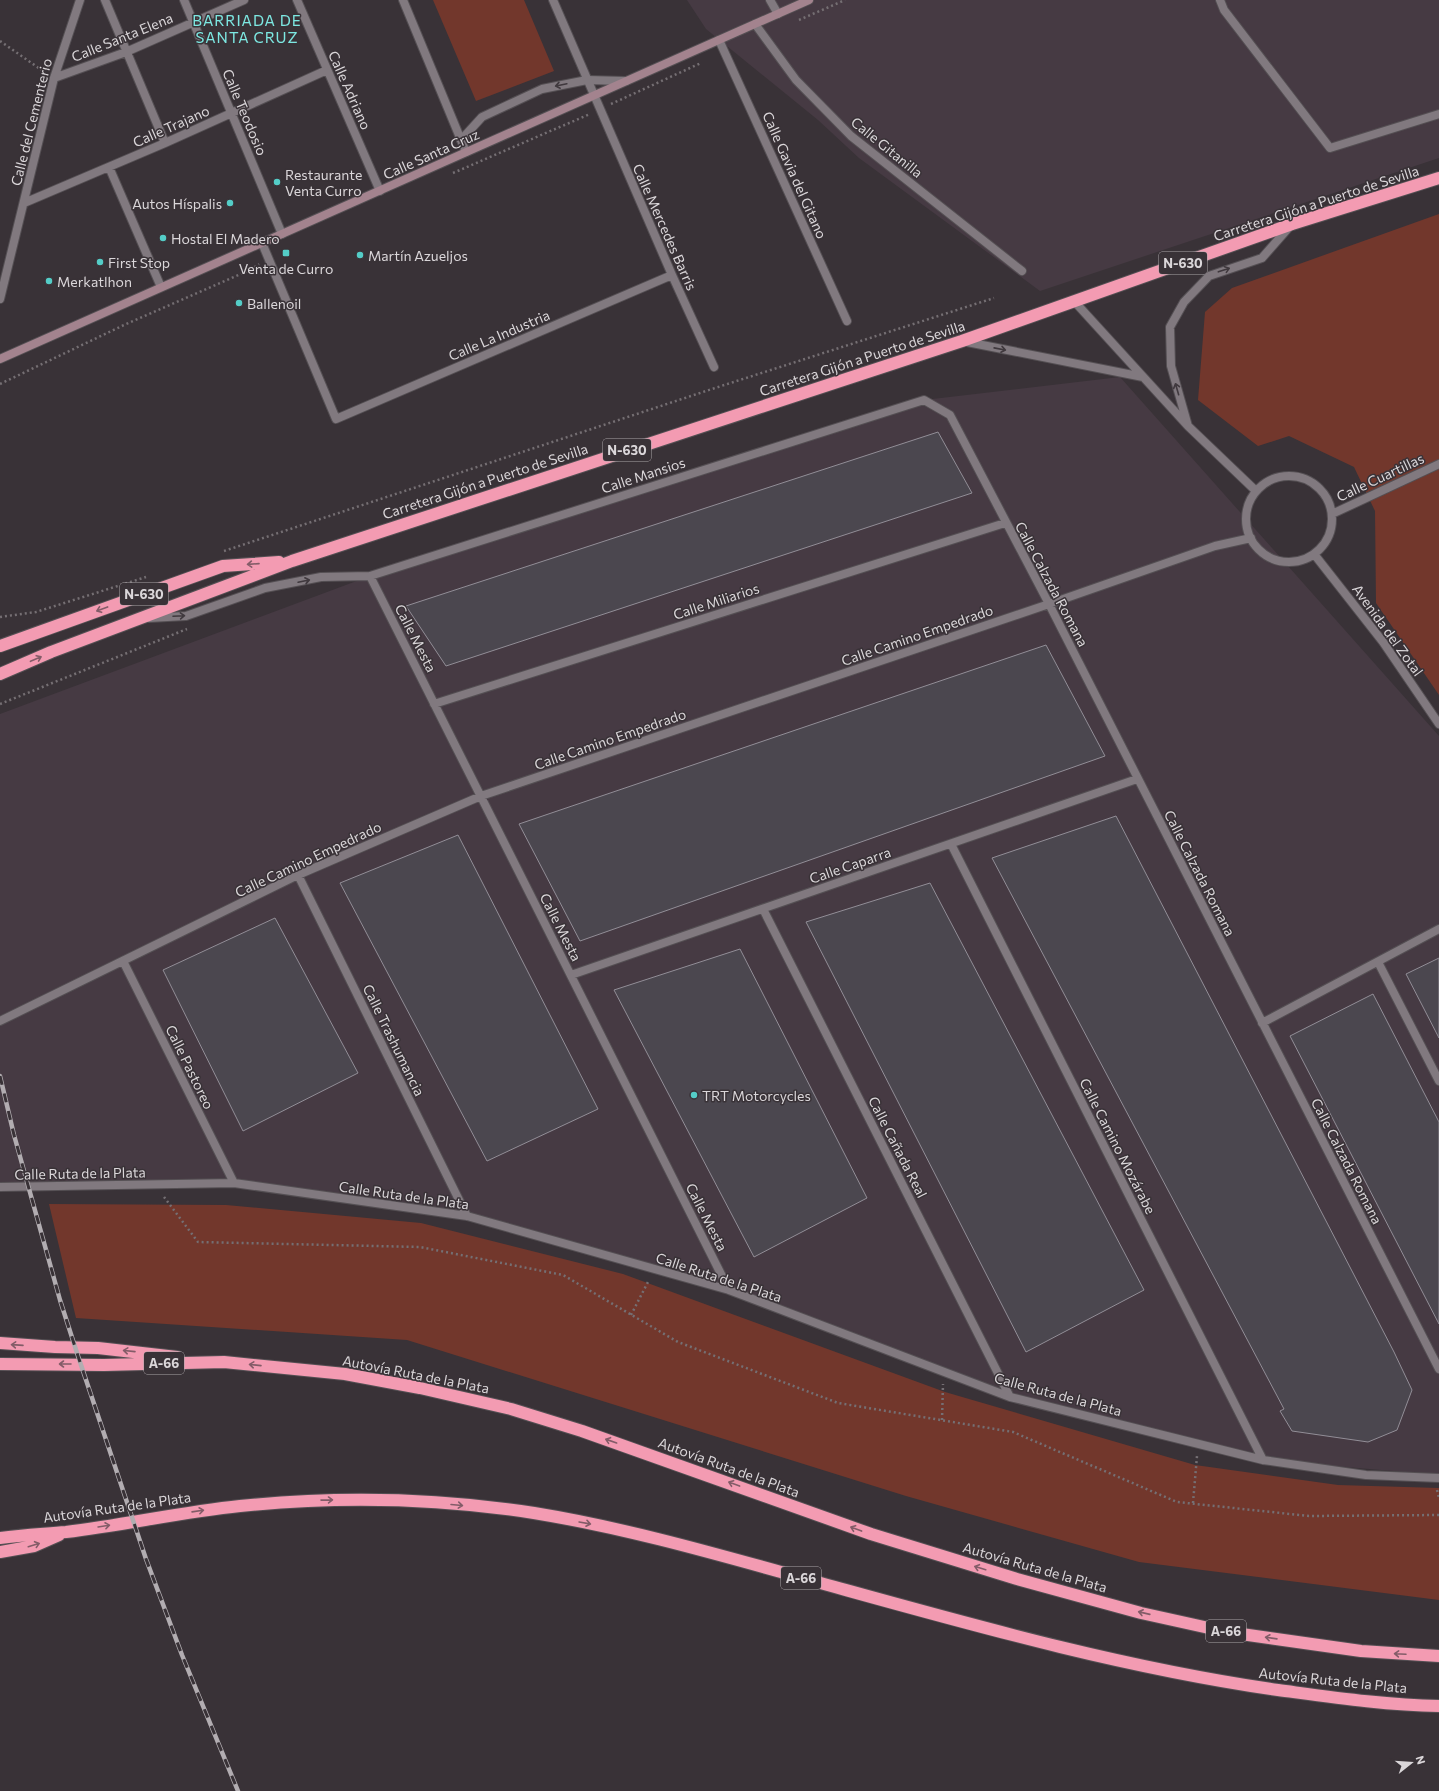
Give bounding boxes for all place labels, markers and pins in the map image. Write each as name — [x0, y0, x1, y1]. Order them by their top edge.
place label: Restaurante Venta Curro — [285, 166, 362, 199]
marker: Restaurante Venta Curro — [272, 177, 282, 187]
place label: Autos Híspalis — [132, 195, 222, 212]
marker: Autos Híspalis — [225, 198, 235, 208]
place label: Hostal El Madero — [171, 230, 280, 247]
marker: Hostal El Madero — [158, 233, 168, 243]
place label: Martín Azueljos — [368, 247, 468, 264]
marker: Venta de Curro — [281, 248, 291, 258]
marker: Martín Azueljos — [355, 250, 365, 260]
place label: First Stop — [108, 254, 170, 271]
marker: First Stop — [95, 257, 105, 267]
place label: Venta de Curro — [239, 260, 333, 277]
place label: Merkatlhon — [57, 273, 132, 290]
marker: Merkatlhon — [44, 276, 54, 286]
place label: Ballenoil — [247, 295, 301, 312]
marker: Ballenoil — [234, 298, 244, 308]
place label: TRT Motorcycles — [702, 1087, 811, 1104]
marker: TRT Motorcycles — [689, 1090, 699, 1100]

